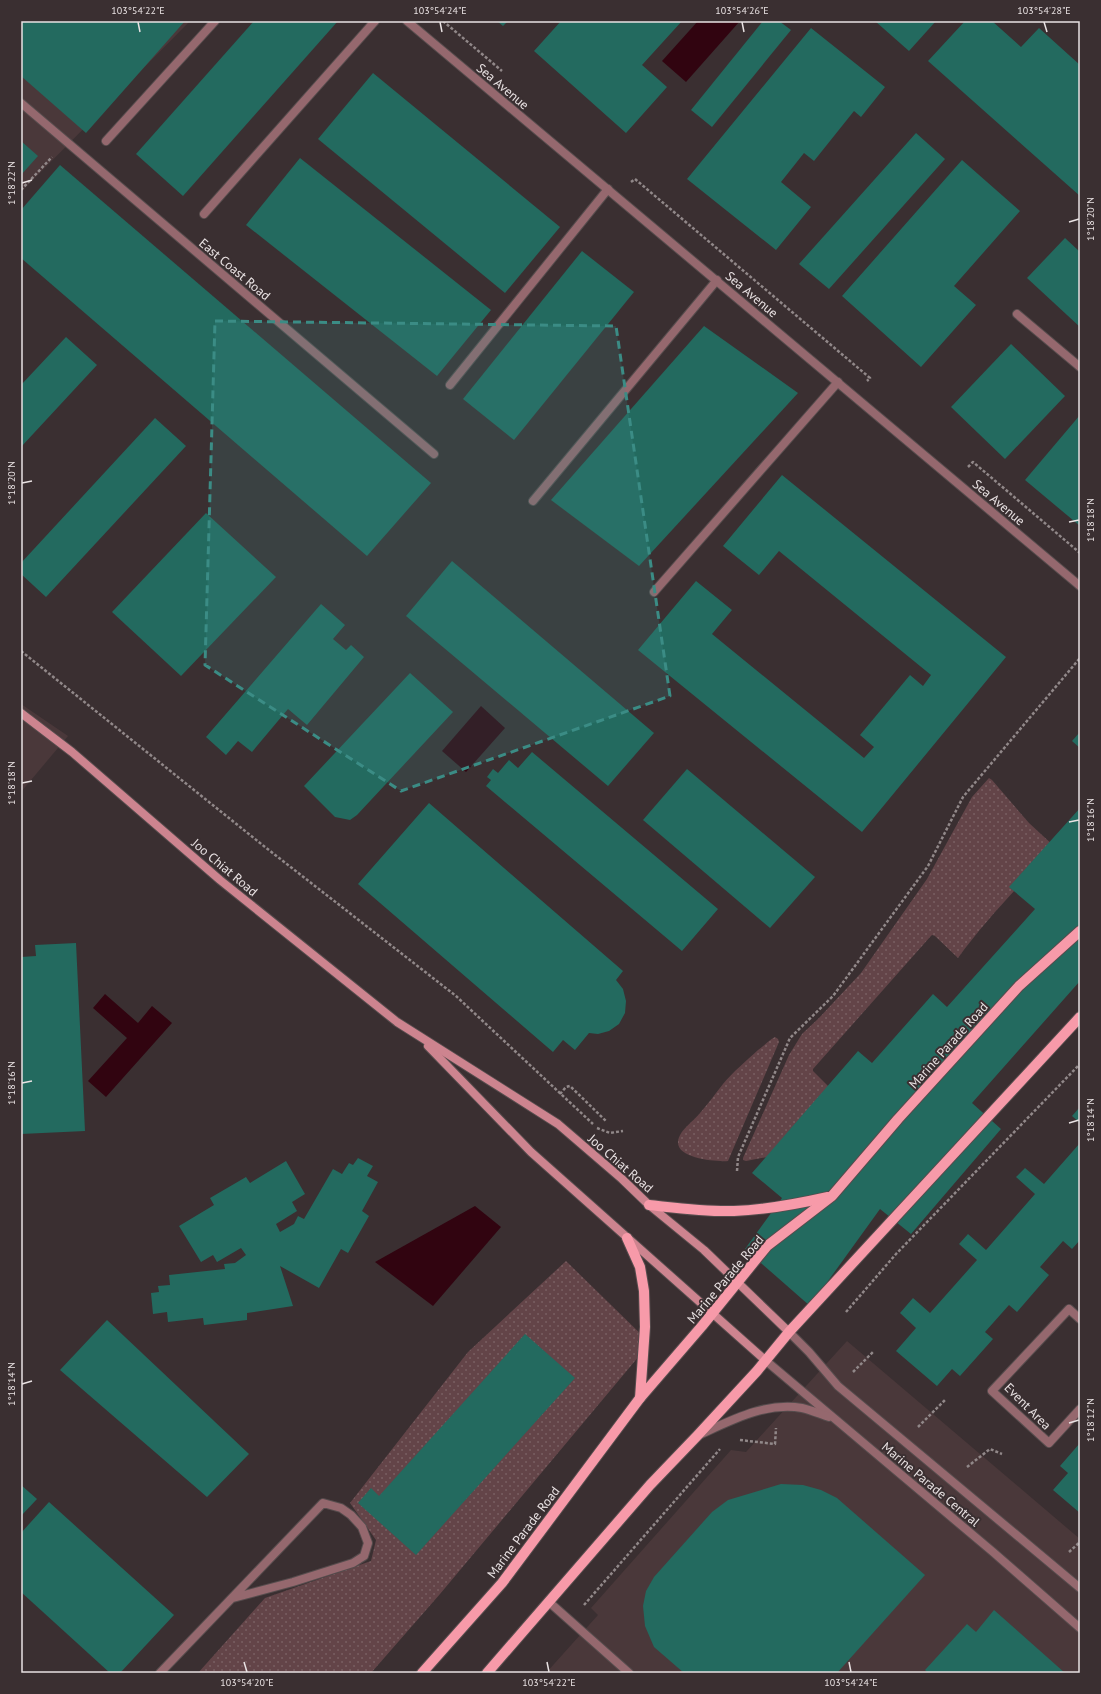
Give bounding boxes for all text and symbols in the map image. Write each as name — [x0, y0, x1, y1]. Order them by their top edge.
text: 103°54'22"E — [111, 4, 165, 17]
text: 103°54'24"E — [413, 4, 467, 17]
text: 103°54'26"E — [715, 4, 769, 17]
text: 103°54'28"E — [1017, 4, 1071, 17]
street label: Sea Avenue — [473, 59, 533, 113]
text: 1°18'22"N — [5, 161, 18, 205]
text: 1°18'20"N — [1084, 197, 1097, 241]
street label: East Coast Road — [195, 235, 274, 304]
street label: Sea Avenue — [722, 267, 782, 321]
text: 1°18'20"N — [5, 461, 18, 505]
street label: Sea Avenue — [969, 475, 1029, 529]
text: 1°18'18"N — [1084, 498, 1097, 542]
text: 1°18'18"N — [5, 761, 18, 805]
text: 1°18'16"N — [1084, 798, 1097, 842]
street label: Joo Chiat Road — [187, 834, 261, 900]
street label: Marine Parade Road — [905, 999, 992, 1092]
text: 1°18'16"N — [5, 1061, 18, 1105]
text: 1°18'14"N — [1084, 1098, 1097, 1142]
street label: Joo Chiat Road — [584, 1130, 657, 1196]
street label: Marine Parade Road — [683, 1232, 767, 1327]
text: 1°18'14"N — [5, 1362, 18, 1406]
street label: Event Area — [1001, 1379, 1055, 1433]
text: 1°18'12"N — [1084, 1398, 1097, 1442]
street label: Marine Parade Central — [878, 1438, 983, 1530]
street label: Marine Parade Road — [483, 1483, 563, 1582]
text: 103°54'20"E — [220, 1676, 274, 1689]
text: 103°54'22"E — [522, 1676, 576, 1689]
text: 103°54'24"E — [824, 1676, 878, 1689]

